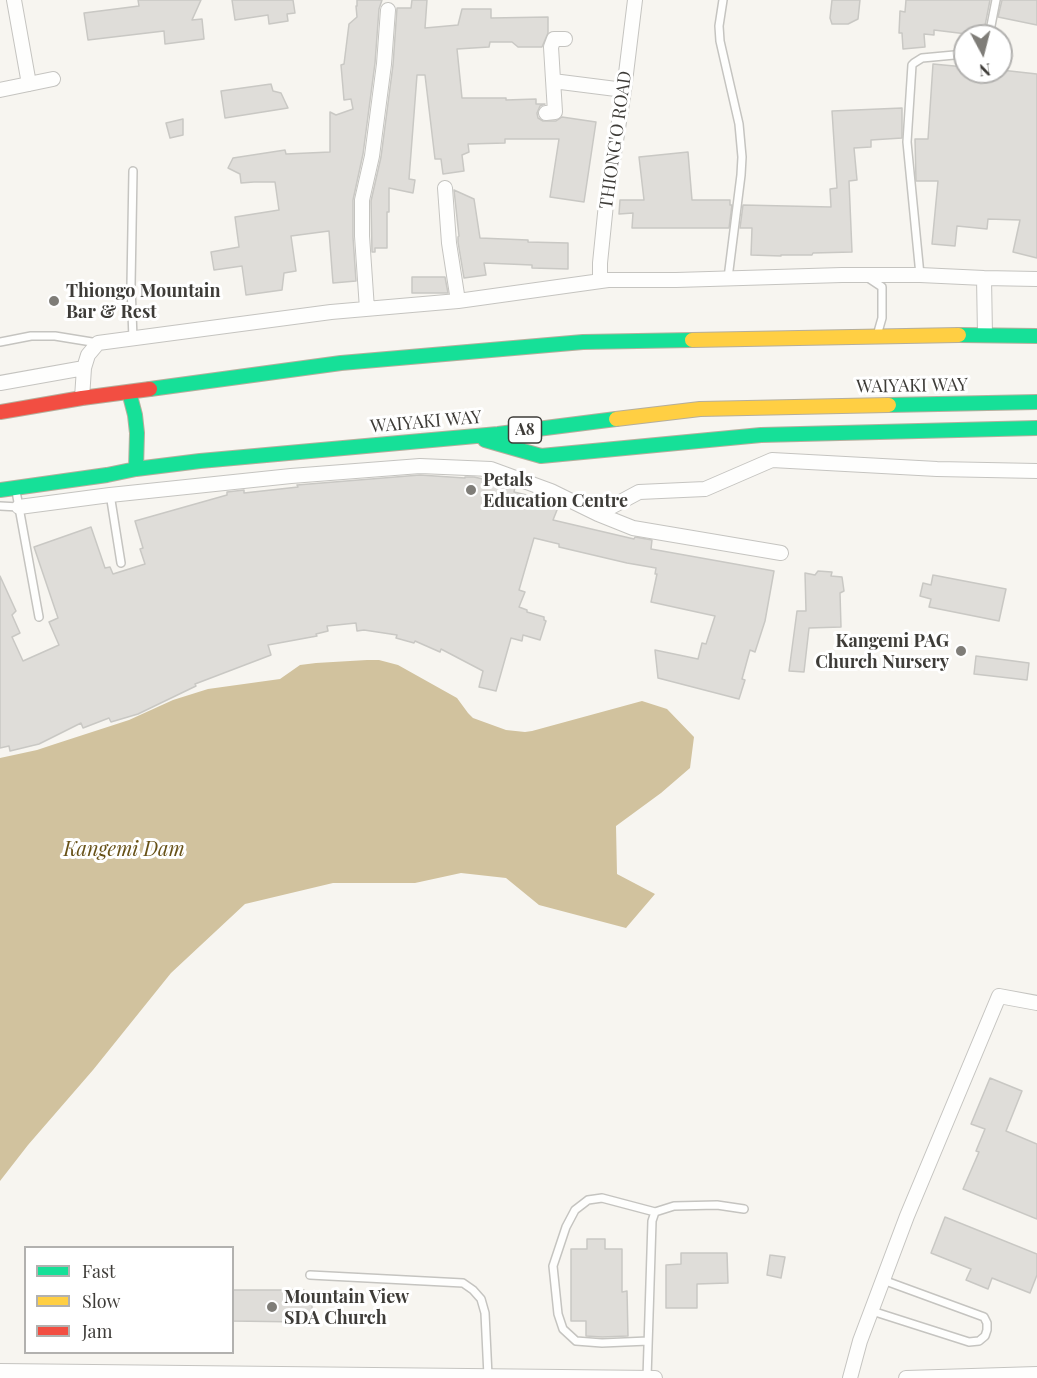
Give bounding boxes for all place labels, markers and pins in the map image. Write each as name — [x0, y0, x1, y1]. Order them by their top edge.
place label: Thiongo Mountain Bar & Rest — [66, 280, 221, 322]
marker: Thiongo Mountain Bar & Rest — [47, 294, 61, 308]
place label: Petals Education Centre — [483, 469, 628, 512]
marker: Petals Education Centre — [464, 483, 478, 497]
place label: Kangemi PAG Church Nursery — [815, 630, 949, 672]
marker: Kangemi PAG Church Nursery — [954, 644, 968, 658]
place label: Mountain View SDA Church — [284, 1286, 409, 1328]
marker: Mountain View SDA Church — [265, 1300, 279, 1314]

